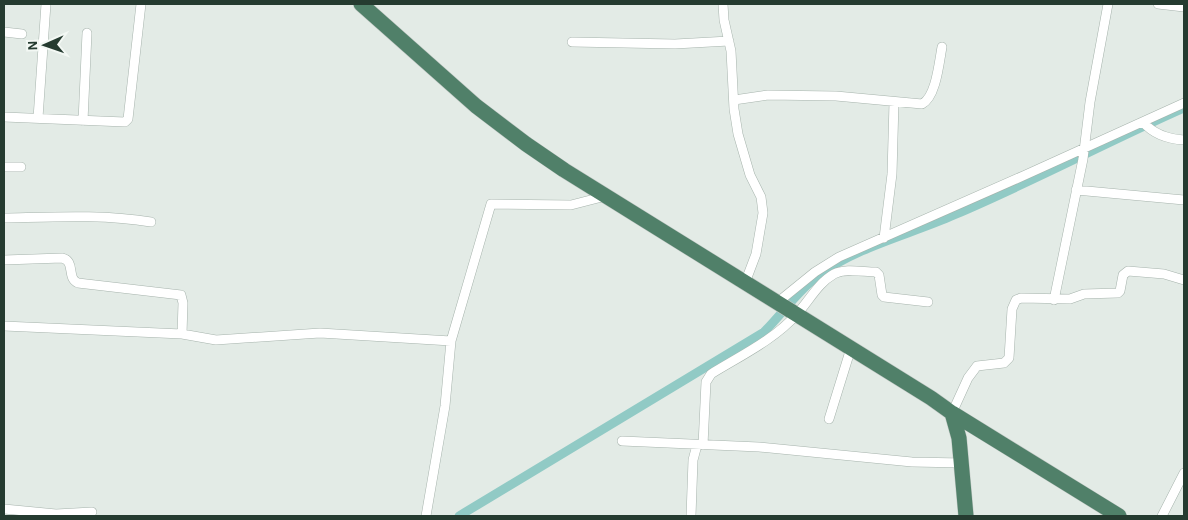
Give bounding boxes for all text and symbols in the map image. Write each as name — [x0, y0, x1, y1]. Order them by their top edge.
north arrow — [20, 20, 70, 70]
text: N — [26, 40, 40, 51]

